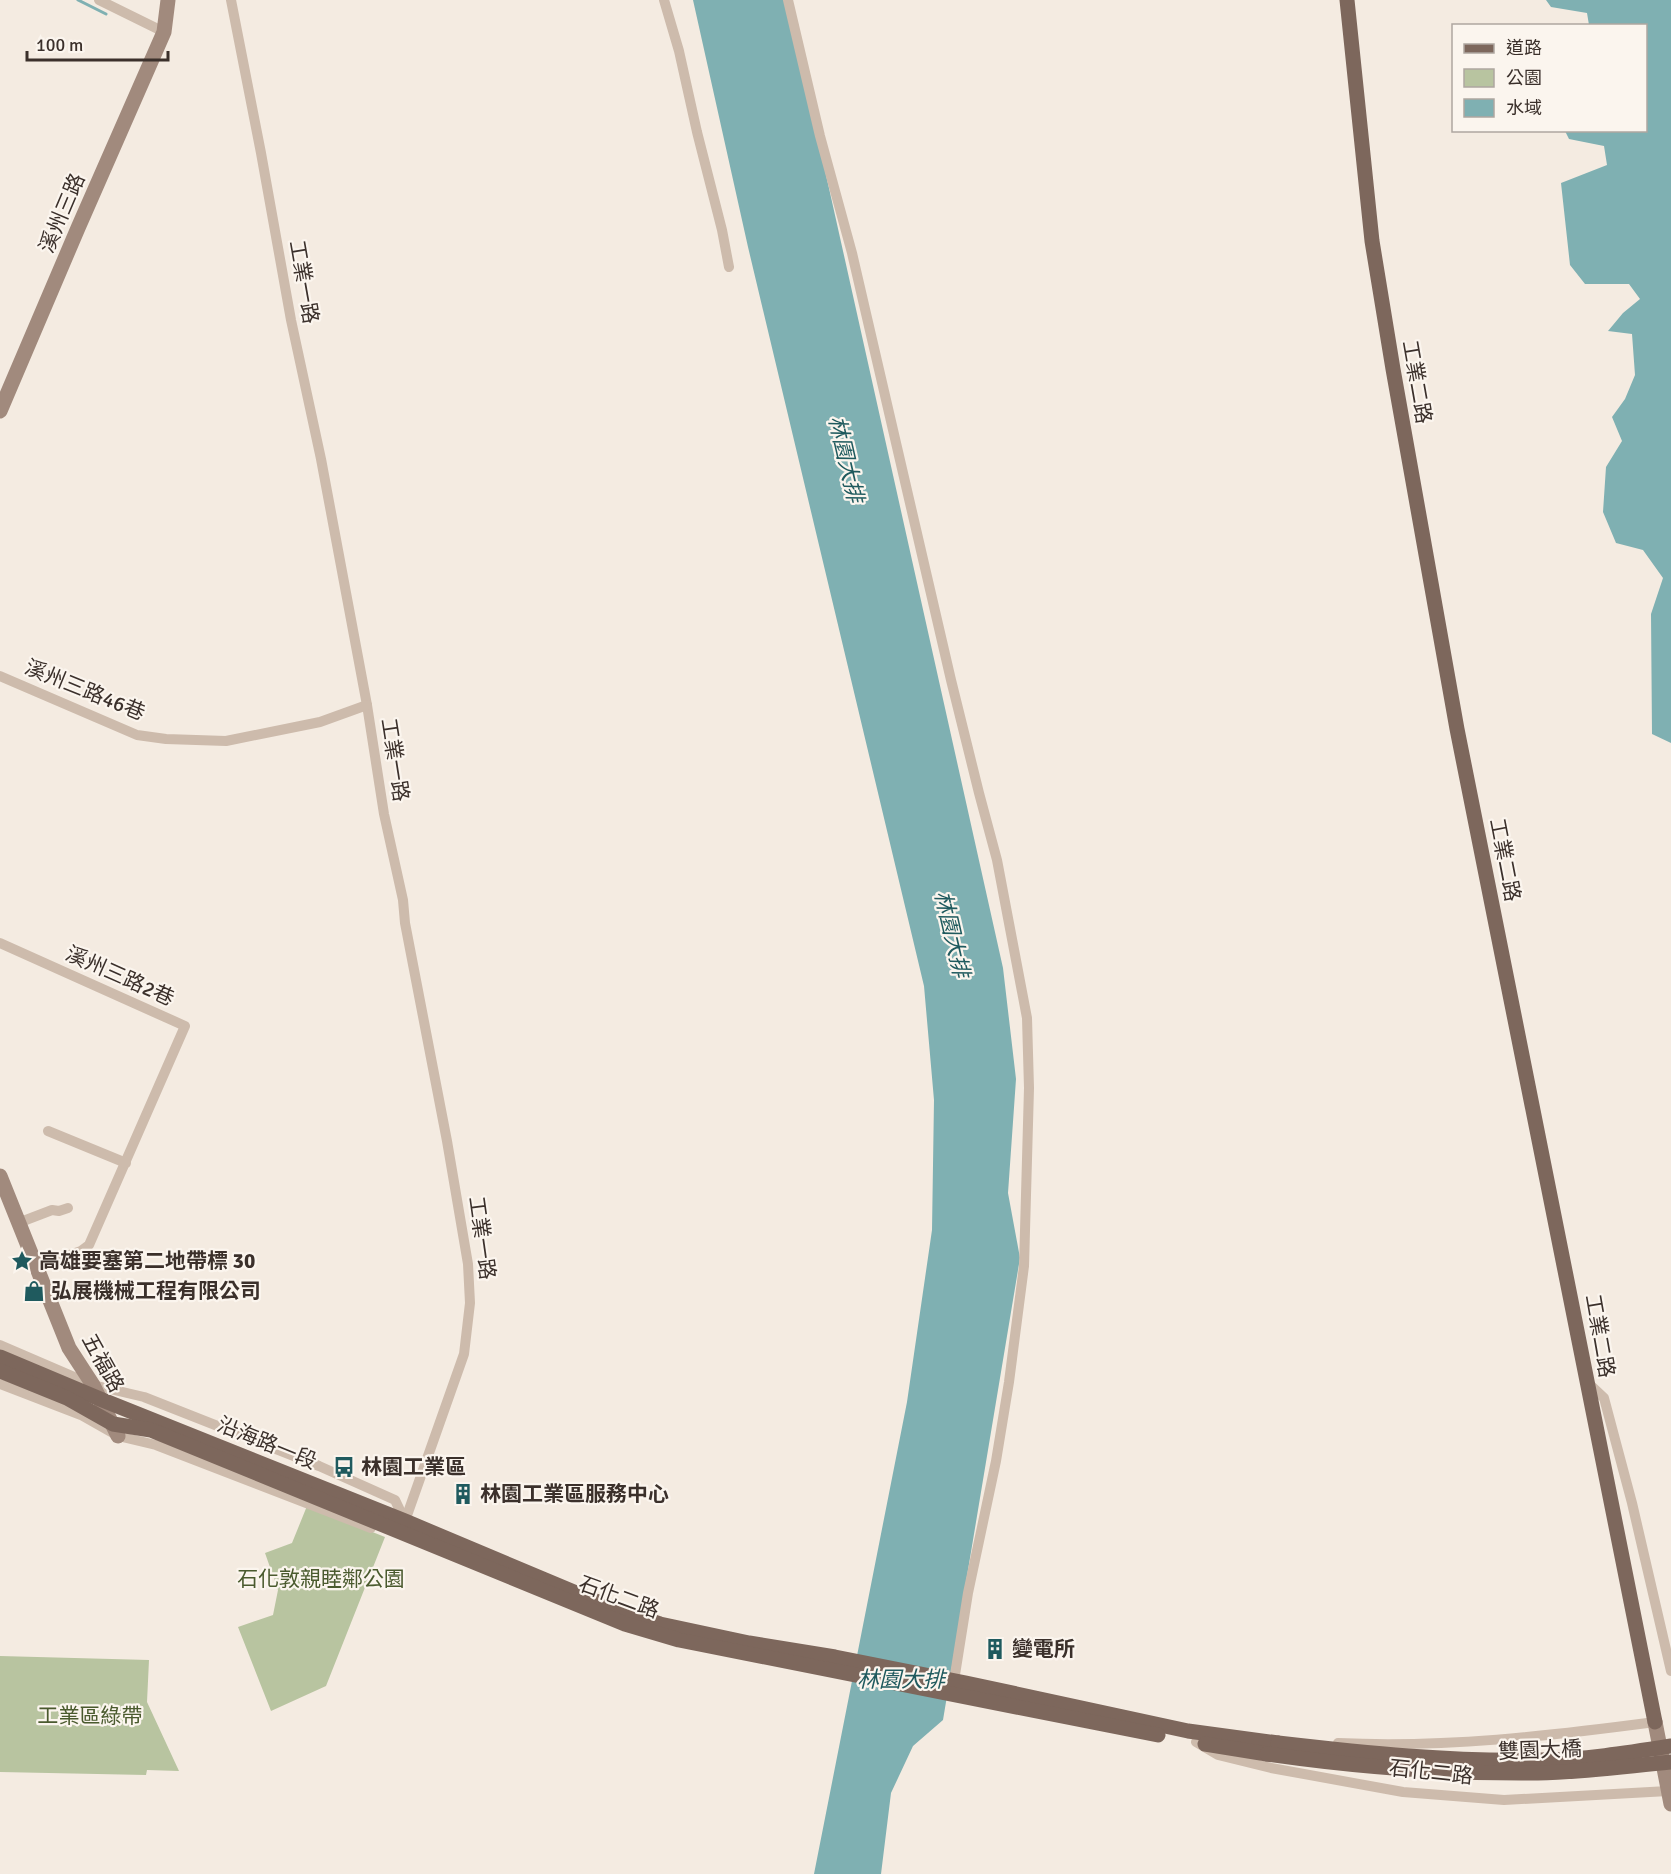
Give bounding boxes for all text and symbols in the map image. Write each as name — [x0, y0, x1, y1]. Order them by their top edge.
scale bar — [27, 24, 168, 62]
legend — [1452, 24, 1647, 132]
text: 100 m — [36, 34, 83, 56]
text: 道路 — [1506, 37, 1542, 59]
text: 公園 — [1506, 67, 1542, 89]
text: 水域 — [1506, 97, 1542, 119]
street label: 溪州三路 — [34, 169, 90, 257]
street label: 工業一路 — [284, 238, 324, 326]
street label: 工業二路 — [1397, 338, 1437, 426]
water label: 林園大排 — [823, 413, 870, 508]
street label: 溪州三路46巷 — [21, 654, 149, 726]
street label: 工業一路 — [376, 716, 414, 804]
street label: 工業二路 — [1484, 816, 1526, 904]
water label: 林園大排 — [929, 888, 976, 983]
street label: 溪州三路2巷 — [62, 940, 178, 1012]
street label: 工業一路 — [463, 1195, 501, 1281]
place label: 高雄要塞第二地帶標 30 — [39, 1248, 255, 1274]
place icon: 高雄要塞第二地帶標 30 — [10, 1249, 34, 1273]
place label: 弘展機械工程有限公司 — [51, 1278, 261, 1304]
shop icon: 弘展機械工程有限公司 — [22, 1279, 46, 1303]
street label: 工業二路 — [1580, 1292, 1620, 1380]
street label: 五福路 — [76, 1329, 130, 1397]
street label: 沿海路一段 — [213, 1411, 321, 1475]
place label: 林園工業區 — [361, 1454, 466, 1480]
bus stop icon: 林園工業區 — [332, 1455, 356, 1479]
place label: 林園工業區服務中心 — [480, 1481, 669, 1507]
building icon: 林園工業區服務中心 — [451, 1482, 475, 1506]
park label: 石化敦親睦鄰公園 — [237, 1566, 405, 1592]
street label: 石化二路 — [575, 1570, 663, 1624]
place label: 變電所 — [1012, 1636, 1075, 1662]
building icon: 變電所 — [983, 1637, 1007, 1661]
water label: 林園大排 — [857, 1666, 948, 1693]
park label: 工業區綠帶 — [38, 1703, 143, 1729]
street label: 雙園大橋 — [1498, 1736, 1582, 1764]
street label: 石化二路 — [1388, 1755, 1474, 1789]

